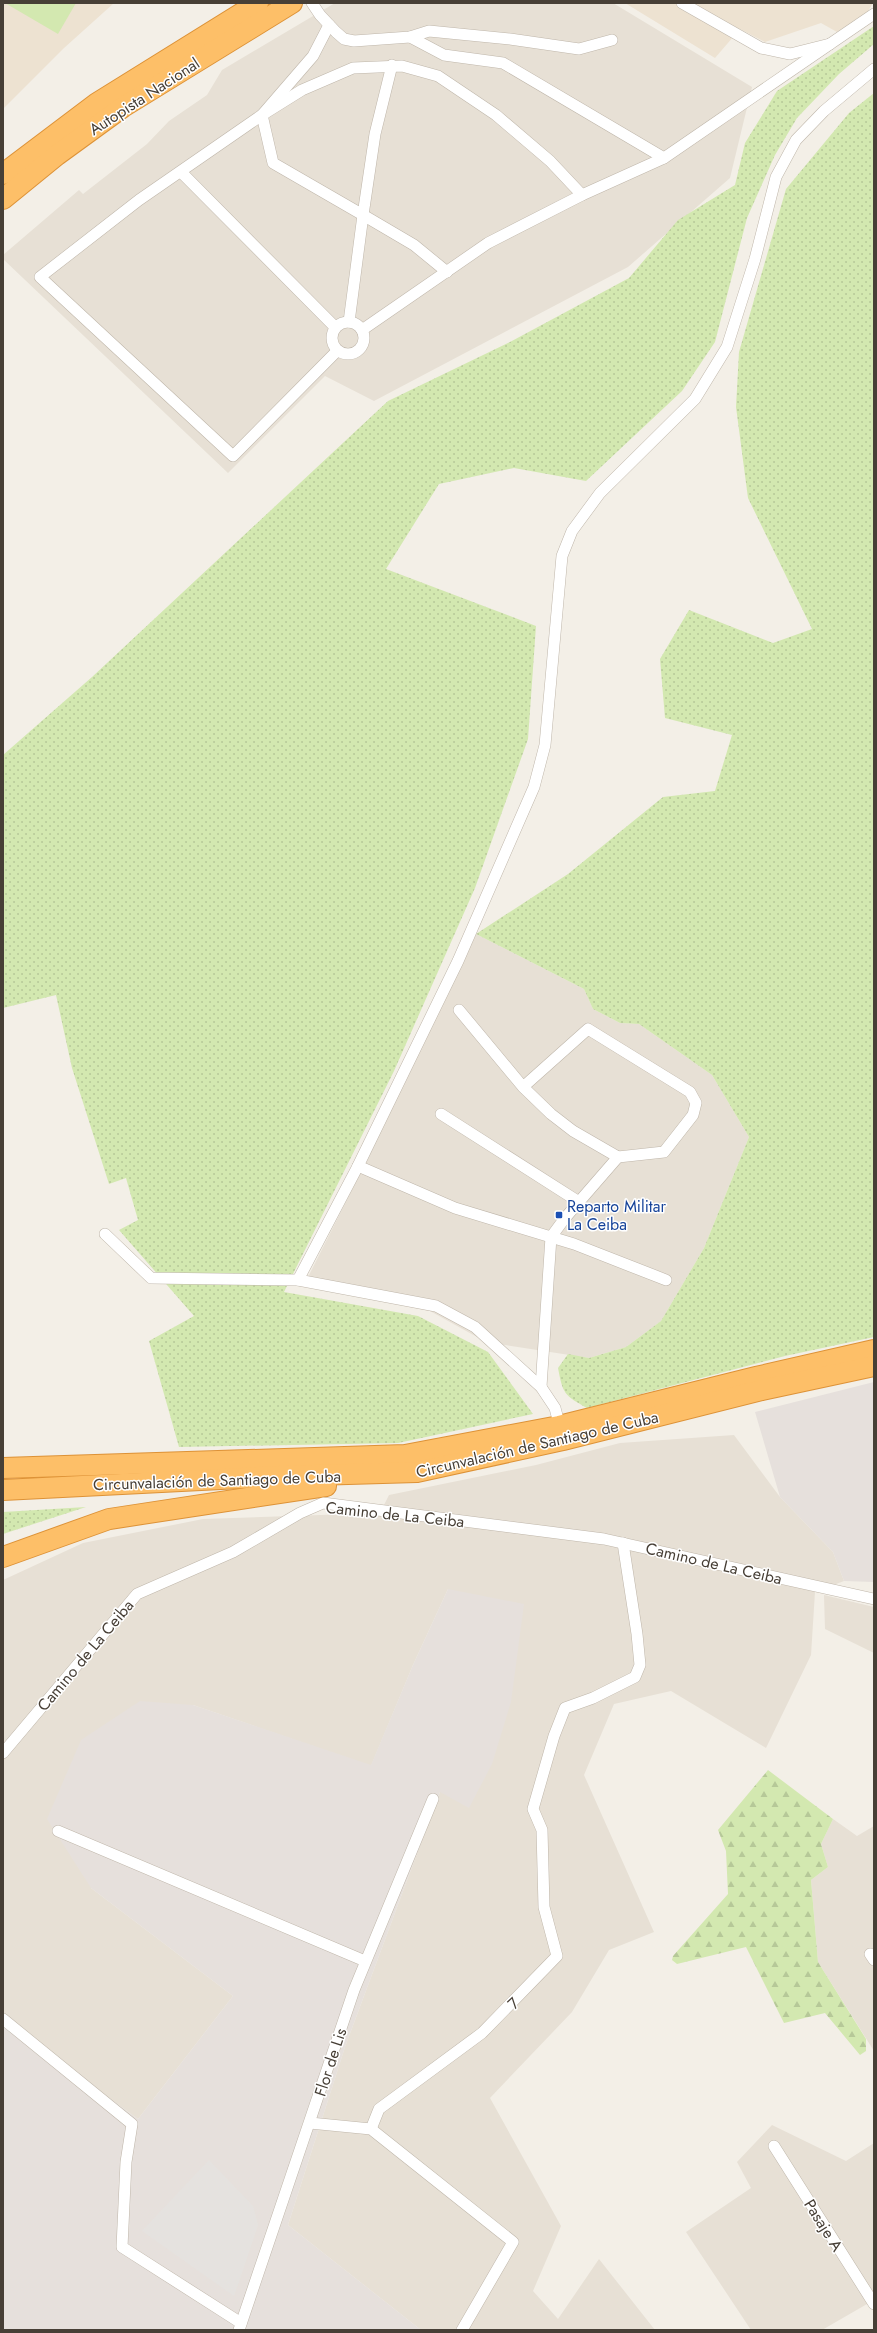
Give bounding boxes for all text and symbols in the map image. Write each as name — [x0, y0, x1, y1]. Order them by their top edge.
street label: Autopista Nacional — [84, 52, 204, 141]
place label: Reparto Militar La Ceiba — [567, 1195, 666, 1236]
marker: Reparto Militar La Ceiba — [554, 1210, 564, 1220]
street label: Circunvalación de Santiago de Cuba — [414, 1405, 661, 1484]
street label: Circunvalación de Santiago de Cuba — [93, 1465, 341, 1496]
street label: Camino de La Ceiba — [324, 1496, 465, 1533]
street label: Camino de La Ceiba — [643, 1537, 784, 1590]
street label: Camino de La Ceiba — [32, 1595, 139, 1716]
street label: 7 — [502, 1992, 525, 2015]
street label: Flor de Lis — [309, 2025, 352, 2099]
street label: Pasaje A — [799, 2195, 849, 2256]

